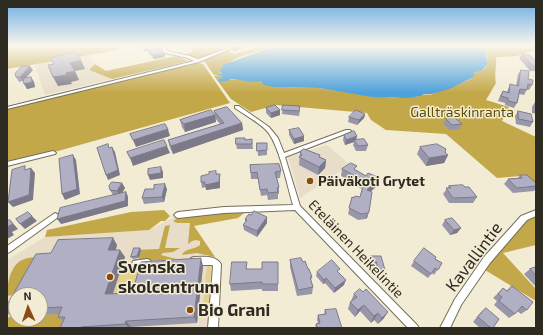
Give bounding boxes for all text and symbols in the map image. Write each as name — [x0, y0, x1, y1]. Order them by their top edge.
park label: Gallträskinranta — [410, 104, 514, 120]
place label: Päiväkoti Grytet — [318, 173, 425, 189]
marker: Päiväkoti Grytet — [305, 176, 315, 186]
street label: Eteläinen Heikelintie — [305, 196, 407, 302]
street label: Kavallintie — [441, 218, 507, 296]
place label: Svenska skolcentrum — [118, 257, 219, 297]
marker: Svenska skolcentrum — [105, 272, 115, 282]
north arrow — [8, 287, 48, 327]
text: N — [23, 289, 32, 302]
place label: Bio Grani — [198, 300, 270, 320]
marker: Bio Grani — [185, 305, 195, 315]

